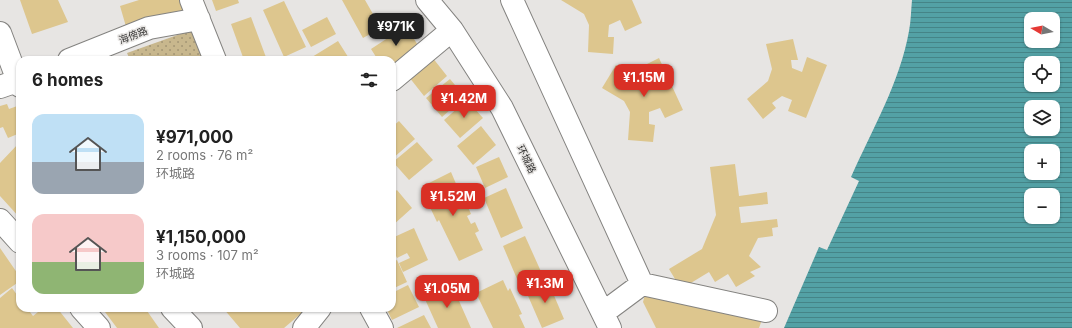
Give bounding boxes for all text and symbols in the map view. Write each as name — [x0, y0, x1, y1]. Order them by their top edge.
north arrow — [1024, 12, 1060, 48]
map controls — [1024, 12, 1060, 224]
pin: ¥971K — [368, 13, 424, 47]
text: ¥971K — [377, 18, 415, 34]
street label: 海傍路 — [117, 24, 149, 46]
button: locate — [1024, 56, 1060, 92]
pin: ¥1.15M — [611, 64, 677, 98]
icon: filters — [358, 69, 380, 91]
text: ¥1.15M — [623, 69, 665, 85]
text: 6 homes — [32, 70, 103, 90]
pin: ¥1.42M — [431, 85, 497, 119]
text: ¥1.42M — [441, 90, 487, 106]
button: layers — [1024, 100, 1060, 136]
text: ¥971,000 — [156, 127, 233, 147]
icon: home — [64, 130, 112, 178]
street label: 环城路 — [515, 143, 539, 175]
button: + — [1024, 144, 1060, 180]
text: 2 rooms · 76 m² — [156, 147, 253, 163]
text: 环城路 — [156, 165, 195, 181]
pin: ¥1.52M — [420, 183, 486, 217]
text: ¥1.52M — [430, 188, 476, 204]
button: − — [1024, 188, 1060, 224]
text: ¥1,150,000 — [156, 227, 246, 247]
icon: home — [64, 230, 112, 278]
text: 3 rooms · 107 m² — [156, 247, 259, 263]
text: 环城路 — [156, 265, 195, 281]
pin: ¥1.3M — [517, 270, 573, 304]
pin: ¥1.05M — [414, 275, 480, 309]
text: ¥1.3M — [526, 275, 564, 291]
text: ¥1.05M — [424, 280, 470, 296]

